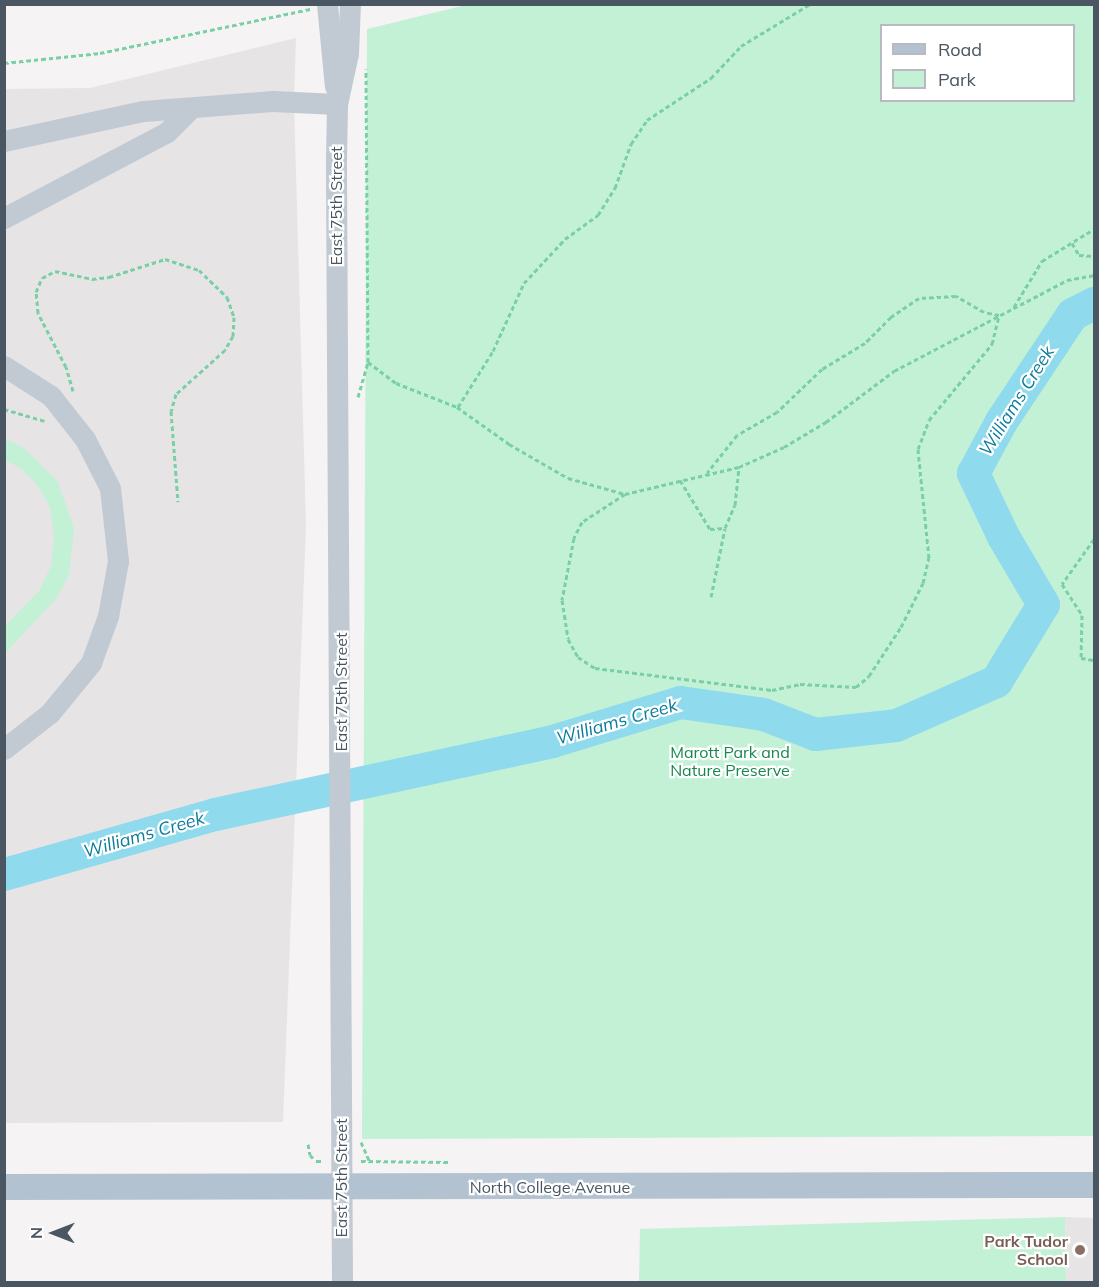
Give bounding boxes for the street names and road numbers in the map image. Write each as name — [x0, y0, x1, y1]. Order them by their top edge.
street label: East 75th Street — [326, 146, 346, 266]
street label: East 75th Street — [331, 632, 351, 752]
street label: East 75th Street — [331, 1118, 351, 1238]
street label: North College Avenue — [470, 1177, 630, 1197]

